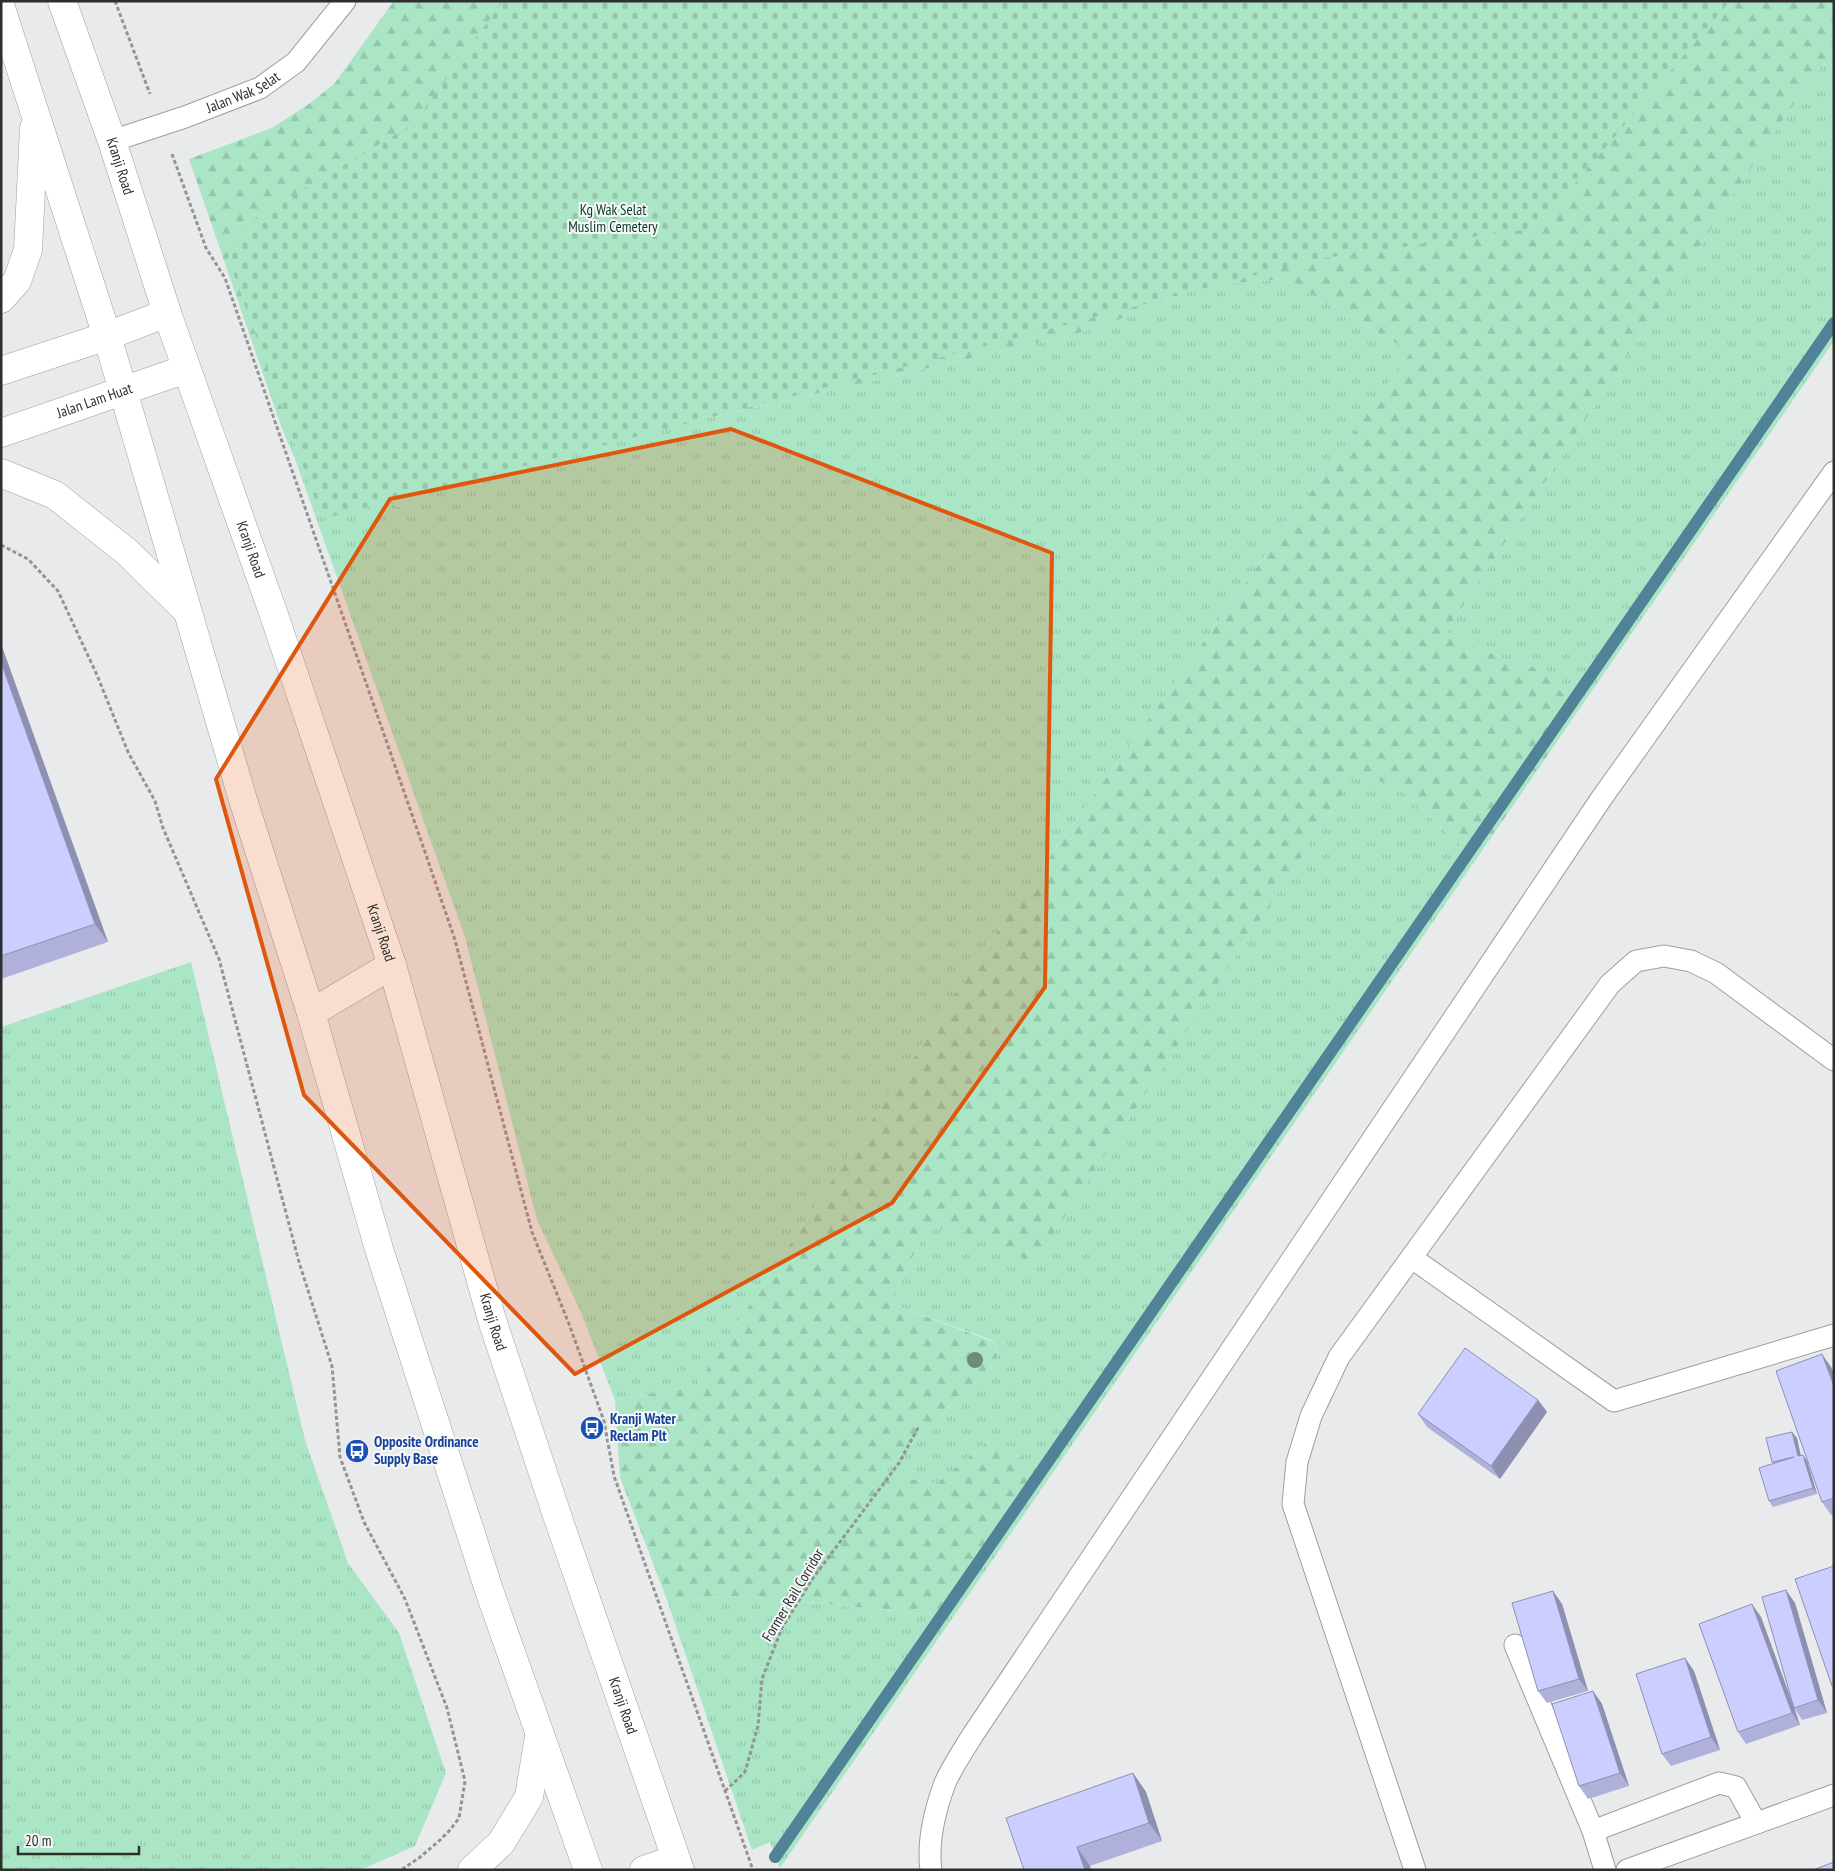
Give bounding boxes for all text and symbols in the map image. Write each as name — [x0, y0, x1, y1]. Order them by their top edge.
street label: Jalan Wak Selat — [202, 67, 283, 117]
street label: Kranji Road — [102, 135, 139, 197]
park label: Kg Wak Selat Muslim Cemetery — [568, 200, 658, 236]
street label: Jalan Lam Huat — [53, 378, 135, 422]
street label: Kranji Road — [232, 518, 270, 580]
street label: Kranji Road — [363, 902, 400, 964]
street label: Kranji Road — [476, 1291, 512, 1353]
place label: Kranji Water Reclam Plt — [610, 1409, 677, 1445]
bus stop icon: Kranji Water Reclam Plt — [579, 1415, 605, 1441]
place label: Opposite Ordinance Supply Base — [374, 1432, 479, 1468]
bus stop icon: Opposite Ordinance Supply Base — [344, 1438, 370, 1464]
street label: Former Rail Corridor — [757, 1544, 828, 1644]
street label: Kranji Road — [605, 1674, 642, 1736]
scale bar — [18, 1824, 139, 1856]
text: 20 m — [25, 1831, 51, 1850]

